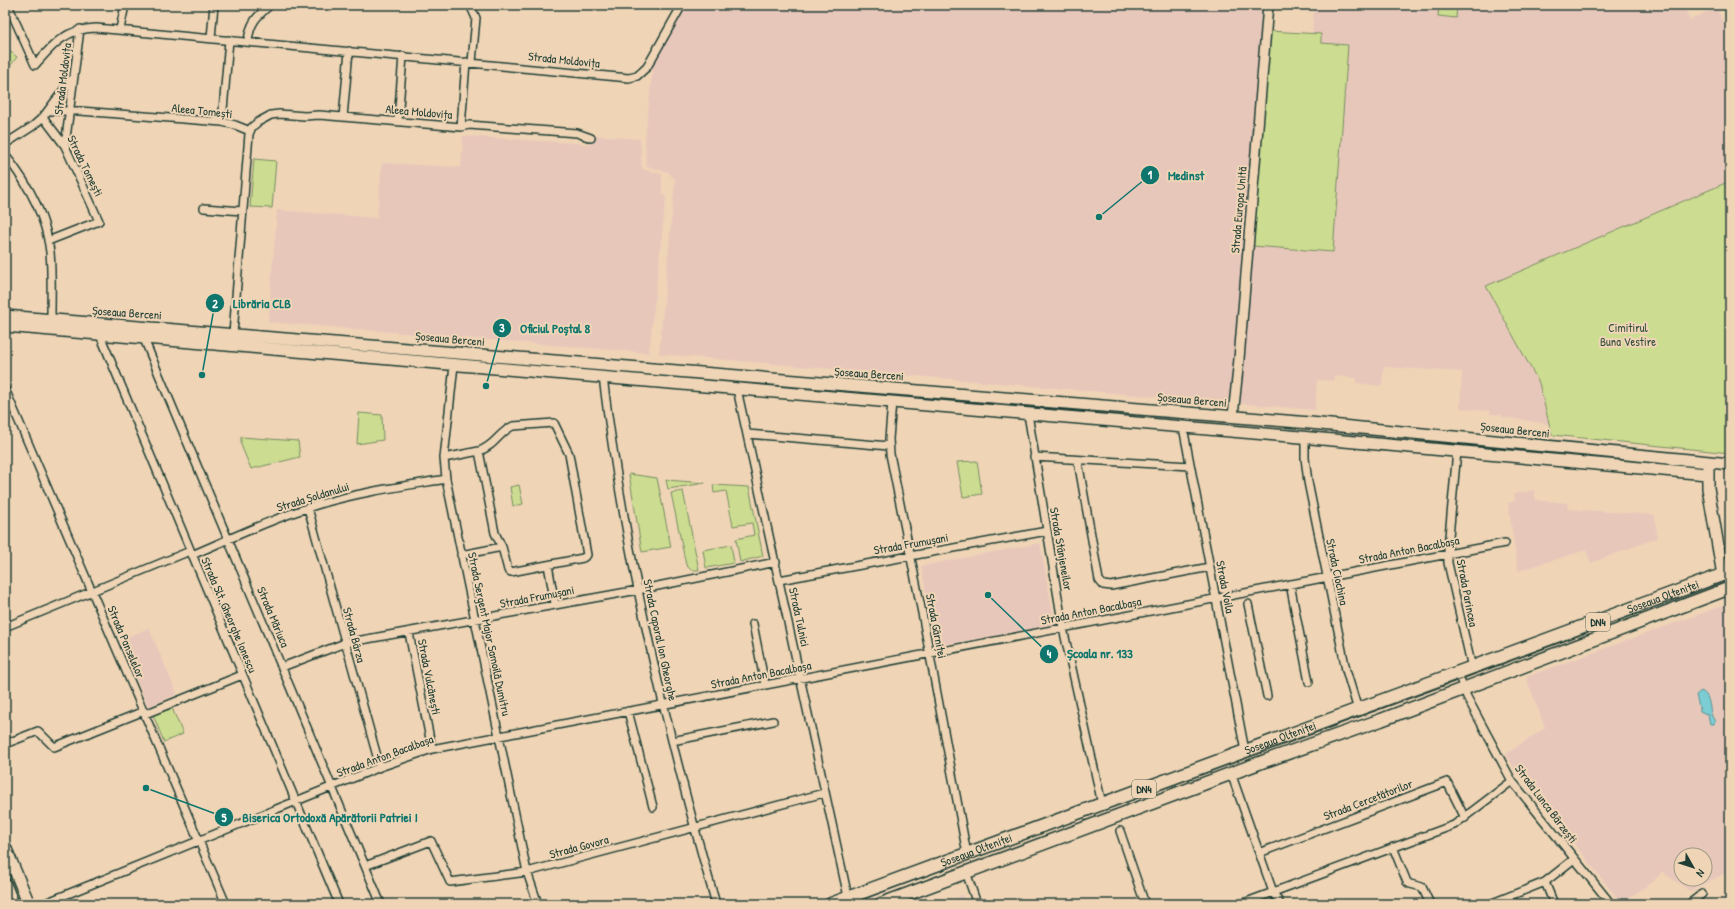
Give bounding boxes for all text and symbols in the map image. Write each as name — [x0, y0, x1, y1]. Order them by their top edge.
street label: Strada Moldovița — [50, 42, 75, 116]
street label: Strada Moldovița — [527, 47, 601, 72]
street label: Aleea Tomești — [171, 99, 233, 122]
street label: Aleea Moldovița — [385, 100, 453, 123]
street label: Strada Tomești — [63, 132, 108, 199]
callout: Medinst — [1140, 163, 1212, 188]
text: 1 — [1148, 166, 1153, 183]
text: Medinst — [1168, 166, 1205, 184]
street label: Strada Europa Unită — [1226, 166, 1251, 254]
callout: Librăria CLB — [205, 291, 299, 316]
text: Librăria CLB — [233, 294, 291, 312]
text: 2 — [212, 295, 218, 312]
street label: Șoseaua Berceni — [92, 302, 162, 323]
callout: Oficiul Poștal 8 — [492, 316, 598, 341]
text: 3 — [499, 319, 505, 336]
text: Oficiul Poștal 8 — [520, 319, 590, 337]
park label: Cimitirul Buna Vestire — [1600, 319, 1656, 350]
street label: Șoseaua Berceni — [415, 327, 486, 350]
street label: Șoseaua Berceni — [834, 363, 904, 384]
street label: Șoseaua Berceni — [1157, 388, 1228, 411]
street label: Șoseaua Berceni — [1479, 417, 1551, 442]
street label: Strada Șoldanului — [275, 477, 351, 516]
street label: Strada Stânjeneilor — [1046, 506, 1077, 592]
street label: Strada Frumușani — [872, 529, 950, 558]
street label: Strada Anton Bacalbașa — [1357, 531, 1461, 568]
street label: Strada Ciochina — [1322, 537, 1353, 607]
street label: Strada Sergent Major Samoilă Dumitru — [464, 551, 515, 717]
street label: Strada Slt. Gheorghe Ionescu — [197, 554, 262, 675]
street label: Strada Parincea — [1453, 558, 1482, 628]
street label: Strada Voila — [1212, 559, 1239, 615]
street label: Șoseaua Olteniței — [1625, 575, 1701, 617]
street label: Strada Caporal Ion Gheorghe — [639, 578, 682, 702]
street label: Strada Frumușani — [498, 581, 576, 612]
street label: Strada Măriuca — [253, 584, 294, 650]
street label: Strada Tulnici — [785, 586, 814, 648]
street label: Strada Gârniței — [922, 592, 951, 660]
street label: Strada Anton Bacalbașa — [1039, 592, 1143, 629]
street label: Strada Panselelor — [104, 603, 149, 681]
street label: Strada Bârza — [339, 605, 370, 665]
road number: DN4 — [1586, 613, 1610, 631]
street label: Strada Vulcănești — [414, 638, 445, 716]
callout: Școala nr. 133 — [1039, 641, 1141, 666]
text: Școala nr. 133 — [1067, 644, 1133, 662]
text: 4 — [1047, 645, 1052, 662]
street label: Strada Anton Bacalbașa — [709, 656, 813, 693]
street label: Șoseaua Olteniței — [1242, 717, 1318, 759]
street label: Strada Anton Bacalbașa — [334, 730, 436, 781]
street label: Strada Lunca Bârzești — [1511, 761, 1582, 847]
street label: Strada Cercetătorilor — [1321, 775, 1415, 824]
road number: DN4 — [1132, 780, 1156, 798]
callout: Biserica Ortodoxă Apărătorii Patriei I — [214, 805, 425, 830]
text: Biserica Ortodoxă Apărătorii Patriei I — [242, 808, 418, 827]
text: 5 — [221, 809, 227, 826]
street label: Șoseaua Olteniței — [938, 829, 1015, 871]
street label: Strada Govora — [547, 830, 611, 863]
north arrow — [1673, 847, 1713, 887]
text: N — [1693, 867, 1708, 880]

